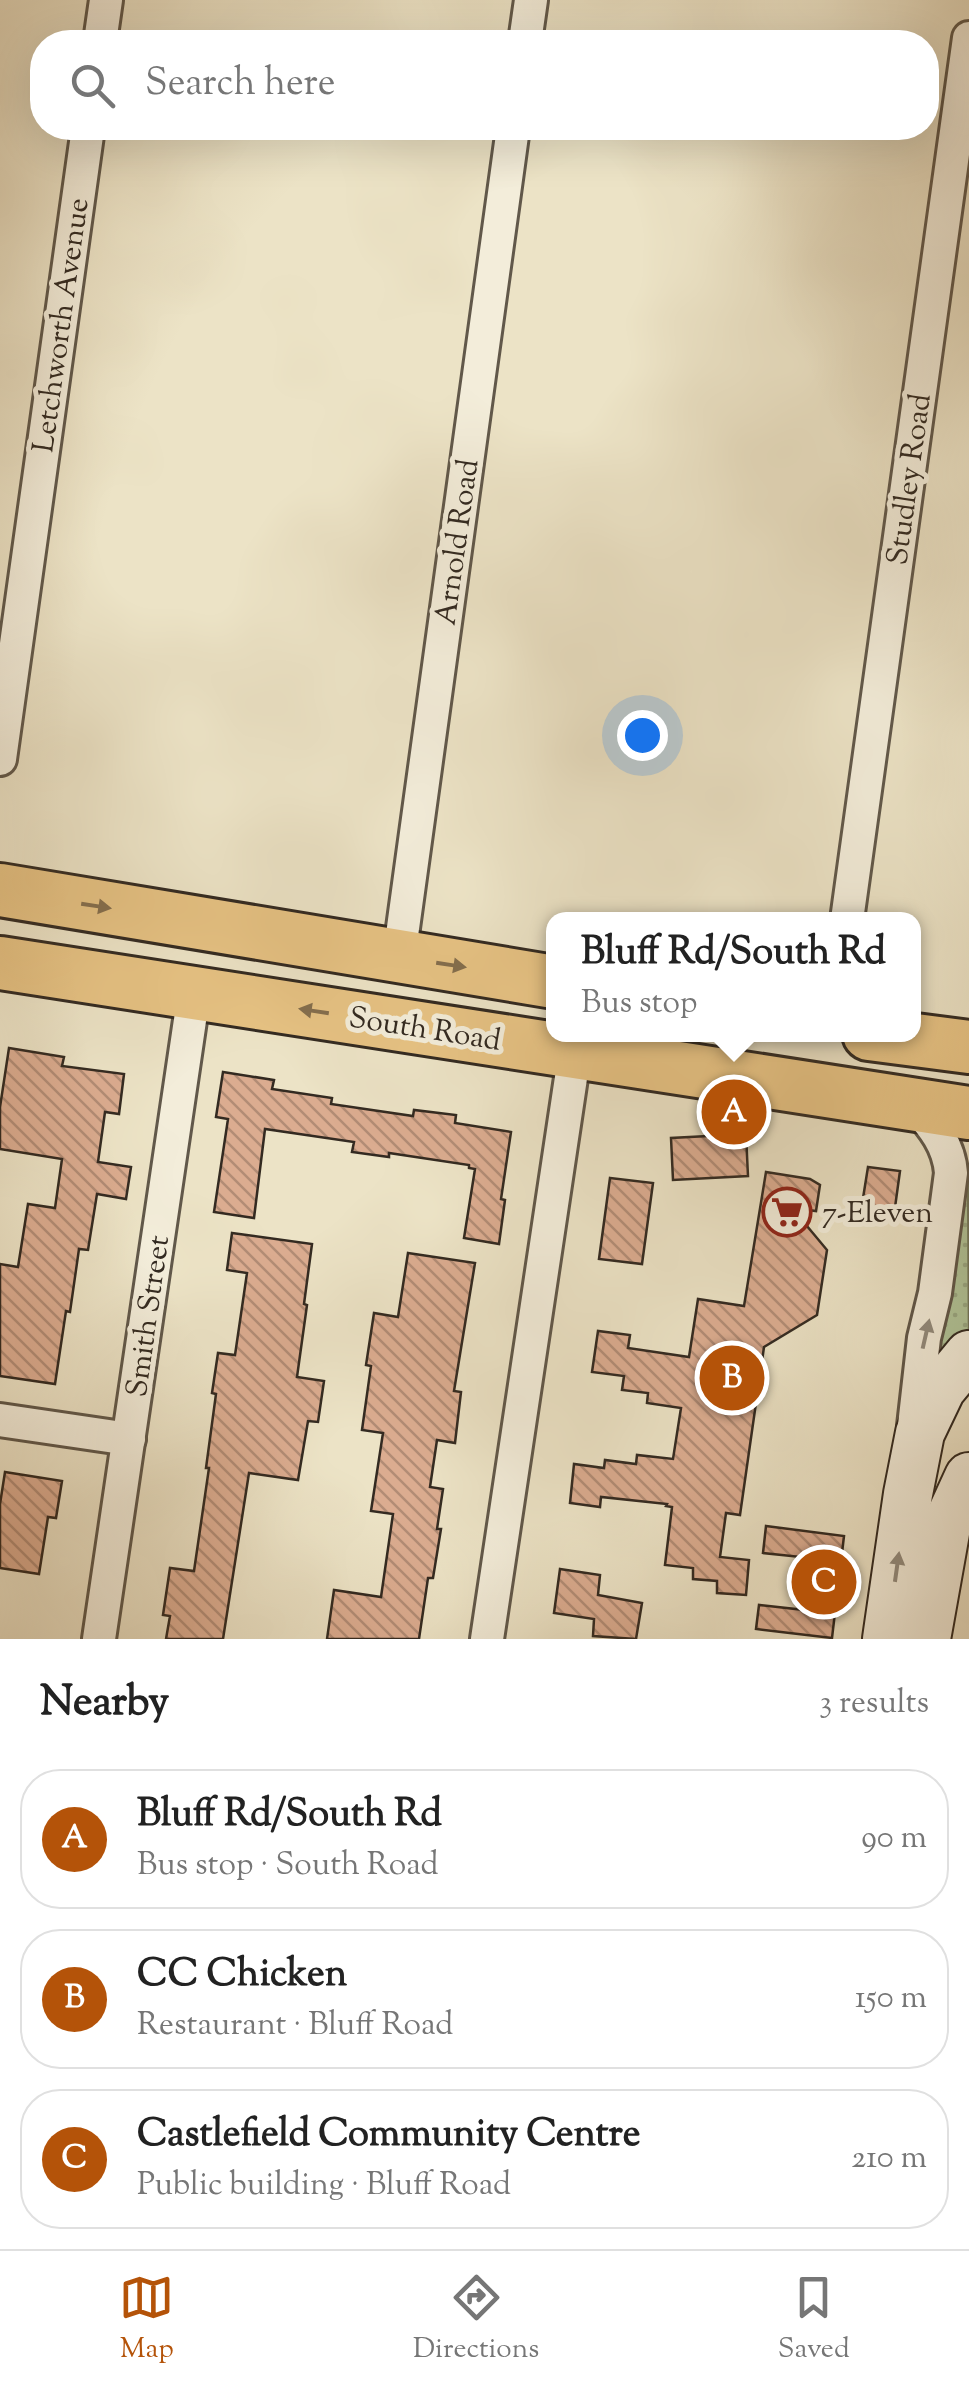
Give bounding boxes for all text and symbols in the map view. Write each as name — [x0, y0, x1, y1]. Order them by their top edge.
search box — [30, 30, 939, 140]
icon: search — [65, 58, 120, 113]
text: Search here — [145, 58, 336, 112]
street label: Letchworth Avenue — [23, 195, 102, 455]
street label: Studley Road — [877, 391, 944, 568]
street label: Arnold Road — [426, 456, 491, 628]
your location — [617, 710, 668, 761]
one-way arrow — [81, 899, 112, 915]
popup — [546, 912, 921, 1042]
text: Bluff Rd/South Rd — [581, 927, 886, 981]
one-way arrow — [436, 958, 468, 973]
text: Bus stop — [581, 981, 697, 1027]
street label: South Road — [346, 997, 504, 1064]
one-way arrow — [298, 1003, 329, 1019]
pin: A — [702, 1074, 766, 1150]
supermarket icon: 7-Eleven — [761, 1186, 813, 1238]
place label: 7-Eleven — [822, 1193, 933, 1236]
street label: Smith Street — [117, 1233, 182, 1400]
one-way arrow — [918, 1318, 934, 1349]
pin: B — [700, 1340, 764, 1416]
pin: C — [792, 1544, 856, 1620]
one-way arrow — [890, 1550, 906, 1582]
text: Nearby — [40, 1674, 169, 1734]
text: 3 results — [819, 1681, 929, 1727]
text: Bluff Rd/South Rd — [137, 1789, 442, 1843]
text: A — [62, 1816, 87, 1862]
text: 90 m — [861, 1816, 927, 1862]
text: Bus stop · South Road — [137, 1843, 439, 1889]
text: CC Chicken — [137, 1949, 347, 2003]
text: B — [64, 1976, 85, 2022]
text: 150 m — [855, 1976, 927, 2022]
text: Restaurant · Bluff Road — [137, 2003, 453, 2049]
text: Castlefield Community Centre — [137, 2109, 640, 2163]
text: C — [62, 2136, 87, 2182]
text: 210 m — [851, 2136, 927, 2182]
text: Public building · Bluff Road — [137, 2163, 511, 2209]
tab: Map — [119, 2270, 174, 2370]
tab: Directions — [413, 2270, 539, 2370]
tab: Saved — [778, 2270, 850, 2370]

